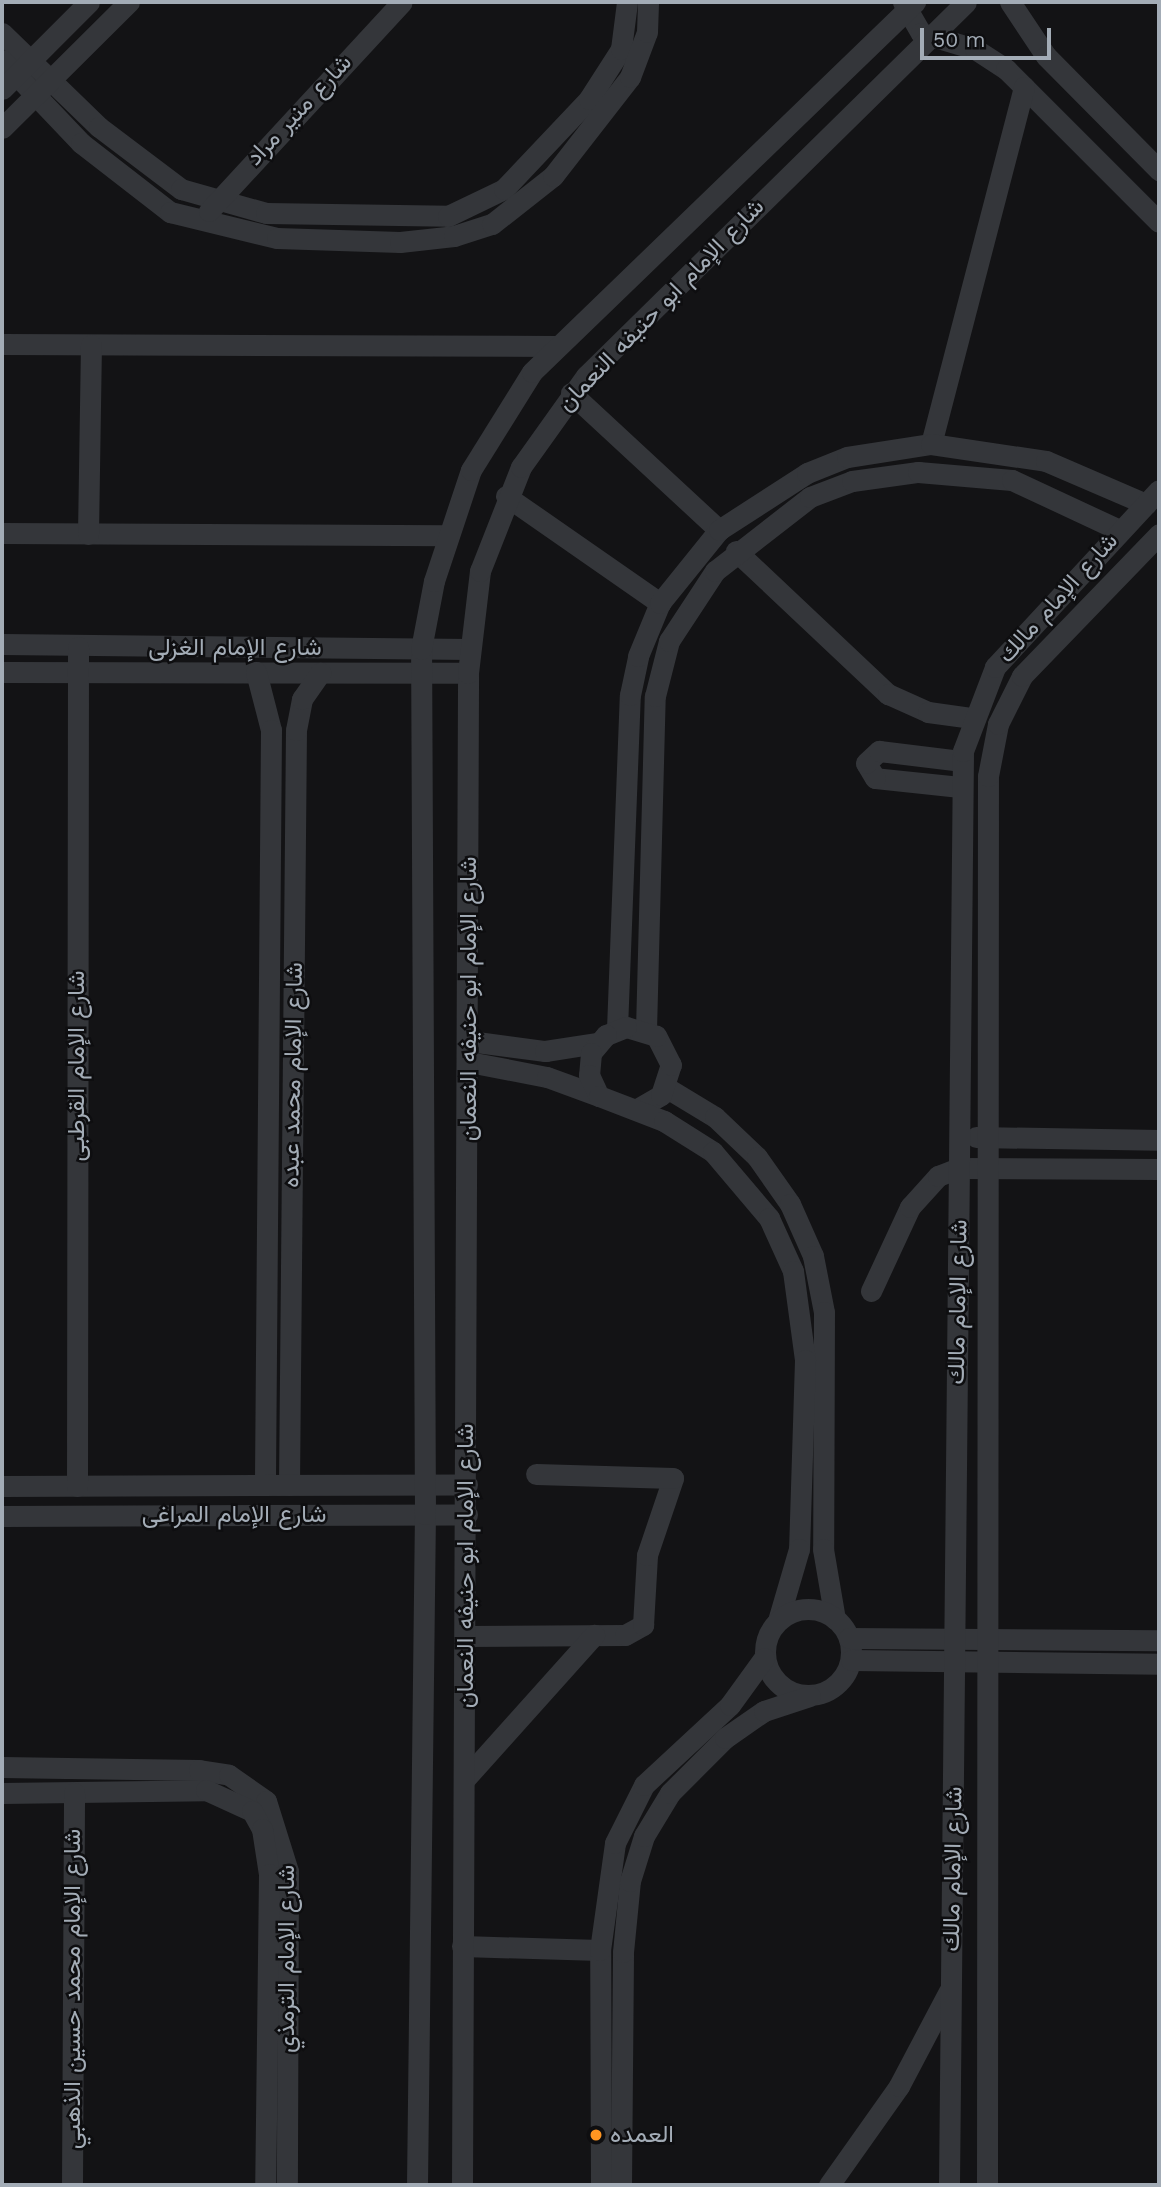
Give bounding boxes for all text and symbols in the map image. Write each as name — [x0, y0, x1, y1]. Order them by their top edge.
scale bar — [923, 14, 1054, 58]
text: 50 m — [933, 27, 985, 52]
street label: شارع منير مراد — [240, 48, 358, 172]
street label: شارع الإمام ابو حنيفه النعمان — [552, 193, 770, 417]
street label: شارع الإمام مالك — [992, 527, 1124, 669]
street label: شارع الإمام الغزلى — [148, 634, 322, 662]
street label: شارع الإمام ابو حنيفه النعمان — [455, 857, 483, 1141]
street label: شارع الإمام محمد عبده — [277, 962, 309, 1188]
street label: شارع الإمام القرطبى — [63, 971, 91, 1161]
street label: شارع الإمام مالك — [942, 1219, 974, 1385]
street label: شارع الإمام ابو حنيفه النعمان — [452, 1424, 480, 1708]
street label: شارع الإمام المراغى — [142, 1501, 326, 1529]
street label: شارع الإمام مالك — [937, 1786, 969, 1952]
street label: شارع الإمام محمد حسين الذهبي — [59, 1829, 87, 2149]
street label: شارع الإمام الترمذي — [273, 1865, 301, 2053]
place label: العمده — [610, 2121, 674, 2149]
marker: العمده — [588, 2127, 604, 2143]

